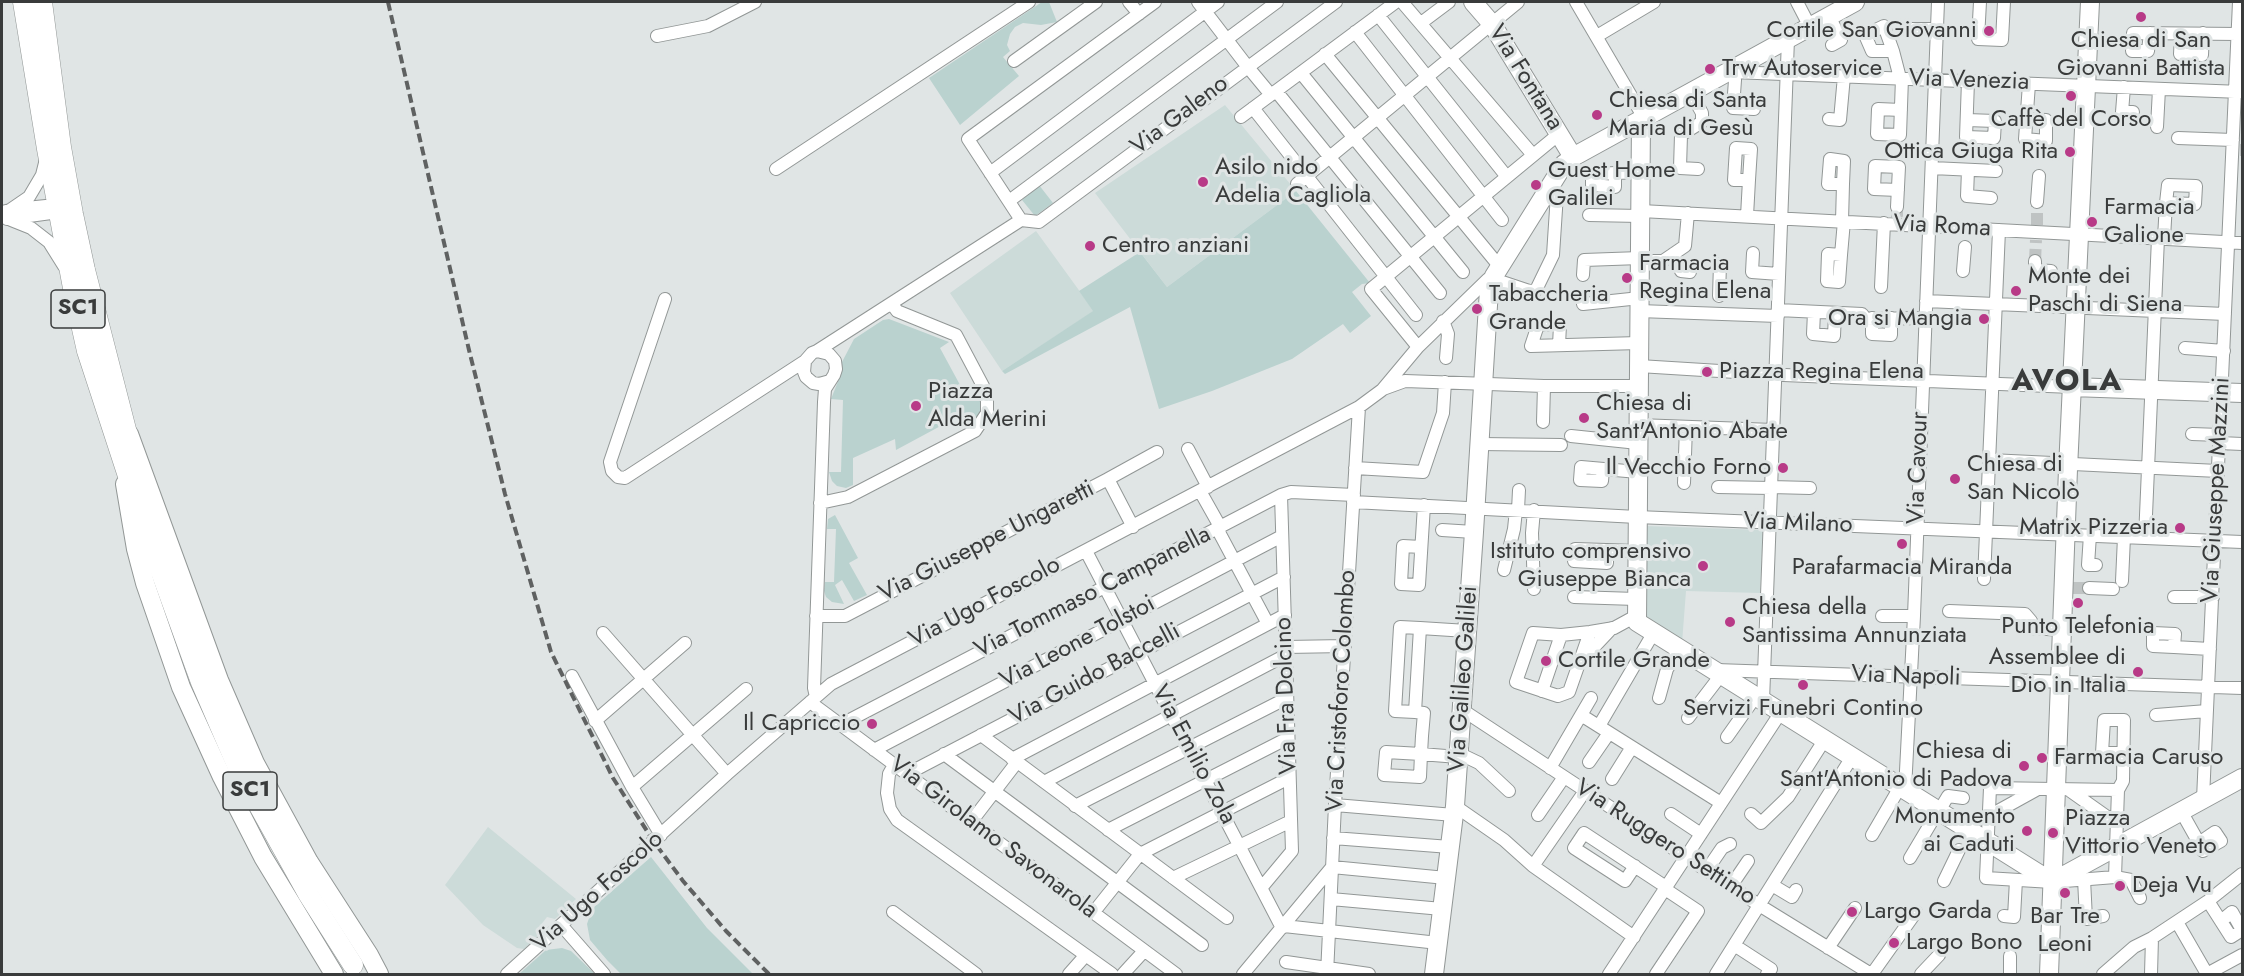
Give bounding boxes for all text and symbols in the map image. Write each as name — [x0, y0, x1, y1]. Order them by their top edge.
marker: Chiesa di San Giovanni Battista — [2134, 10, 2148, 24]
place label: Cortile San Giovanni — [1767, 17, 1977, 45]
street label: Via Fontana — [1481, 20, 1569, 136]
marker: Cortile San Giovanni — [1982, 24, 1996, 38]
place label: Chiesa di San Giovanni Battista — [2057, 27, 2225, 83]
place label: Trw Autoservice — [1722, 55, 1882, 83]
marker: Trw Autoservice — [1703, 62, 1717, 76]
street label: Via Venezia — [1908, 65, 2030, 97]
street label: Via Galeno — [1126, 70, 1234, 162]
place label: Chiesa di Santa Maria di Gesù — [1609, 87, 1767, 143]
marker: Caffè del Corso — [2064, 89, 2078, 103]
place label: Caffè del Corso — [1991, 106, 2151, 134]
marker: Chiesa di Santa Maria di Gesù — [1590, 108, 1604, 122]
place label: Ottica Giuga Rita — [1884, 138, 2058, 166]
marker: Ottica Giuga Rita — [2063, 145, 2077, 159]
place label: Asilo nido Adelia Cagliola — [1215, 154, 1371, 210]
place label: Guest Home Galilei — [1548, 157, 1676, 213]
marker: Asilo nido Adelia Cagliola — [1196, 175, 1210, 189]
marker: Guest Home Galilei — [1529, 178, 1543, 192]
place label: Farmacia Galione — [2104, 194, 2195, 250]
street label: Via Roma — [1892, 210, 1992, 244]
marker: Farmacia Galione — [2085, 215, 2099, 229]
place label: Centro anziani — [1102, 232, 1249, 260]
marker: Centro anziani — [1083, 239, 1097, 253]
place label: Farmacia Regina Elena — [1639, 250, 1771, 306]
place label: Monte dei Paschi di Siena — [2028, 263, 2182, 319]
marker: Farmacia Regina Elena — [1620, 271, 1634, 285]
place label: Tabaccheria Grande — [1489, 281, 1608, 337]
marker: Monte dei Paschi di Siena — [2009, 284, 2023, 298]
road number: SC1 — [51, 290, 105, 328]
marker: Tabaccheria Grande — [1470, 302, 1484, 316]
place label: Ora si Mangia — [1828, 305, 1972, 333]
marker: Ora si Mangia — [1977, 312, 1991, 326]
place label: Piazza Regina Elena — [1719, 358, 1924, 386]
marker: Piazza Regina Elena — [1700, 365, 1714, 379]
district label: AVOLA — [2011, 365, 2123, 401]
street label: Via Giuseppe Mazzini — [2197, 376, 2237, 604]
place label: Piazza Alda Merini — [928, 378, 1047, 434]
place label: Chiesa di Sant'Antonio Abate — [1596, 390, 1788, 446]
marker: Piazza Alda Merini — [909, 399, 923, 413]
marker: Chiesa di Sant'Antonio Abate — [1577, 411, 1591, 425]
street label: Via Cavour — [1903, 411, 1935, 525]
place label: Chiesa di San Nicolò — [1967, 451, 2080, 507]
place label: Il Vecchio Forno — [1606, 454, 1771, 482]
marker: Il Vecchio Forno — [1776, 461, 1790, 475]
marker: Chiesa di San Nicolò — [1948, 472, 1962, 486]
street label: Via Giuseppe Ungaretti — [874, 475, 1100, 609]
street label: Via Milano — [1743, 508, 1853, 540]
place label: Matrix Pizzeria — [2019, 514, 2168, 542]
street label: Via Tommaso Campanella — [970, 521, 1216, 665]
marker: Matrix Pizzeria — [2173, 521, 2187, 535]
marker: Parafarmacia Miranda — [1895, 537, 1909, 551]
place label: Istituto comprensivo Giuseppe Bianca — [1490, 538, 1691, 594]
street label: Via Ugo Foscolo — [904, 551, 1066, 655]
place label: Parafarmacia Miranda — [1792, 554, 2012, 582]
marker: Istituto comprensivo Giuseppe Bianca — [1696, 559, 1710, 573]
street label: Via Cristoforo Colombo — [1321, 569, 1363, 813]
street label: Via Galileo Galilei — [1443, 585, 1485, 773]
street label: Via Leone Tolstoi — [996, 590, 1160, 696]
place label: Chiesa della Santissima Annunziata — [1742, 594, 1967, 650]
marker: Punto Telefonia — [2071, 596, 2085, 610]
place label: Punto Telefonia — [2001, 613, 2155, 641]
marker: Chiesa della Santissima Annunziata — [1723, 615, 1737, 629]
street label: Via Fra Dolcino — [1270, 617, 1304, 775]
street label: Via Guido Baccelli — [1004, 618, 1186, 732]
place label: Assemblee di Dio in Italia — [1989, 644, 2126, 700]
place label: Cortile Grande — [1558, 647, 1710, 675]
marker: Cortile Grande — [1539, 654, 1553, 668]
street label: Via Napoli — [1851, 661, 1961, 693]
marker: Assemblee di Dio in Italia — [2131, 665, 2145, 679]
marker: Servizi Funebri Contino — [1796, 678, 1810, 692]
street label: Via Emilio Zola — [1144, 680, 1242, 830]
place label: Servizi Funebri Contino — [1683, 695, 1923, 723]
place label: Il Capriccio — [743, 710, 860, 738]
marker: Il Capriccio — [865, 717, 879, 731]
place label: Chiesa di Sant'Antonio di Padova — [1780, 738, 2012, 794]
place label: Farmacia Caruso — [2054, 744, 2223, 772]
street label: Via Girolamo Savonarola — [883, 750, 1103, 926]
marker: Farmacia Caruso — [2035, 751, 2049, 765]
marker: Chiesa di Sant'Antonio di Padova — [2017, 759, 2031, 773]
road number: SC1 — [223, 772, 277, 810]
street label: Via Ruggero Settimo — [1569, 774, 1761, 912]
place label: Monumento ai Caduti — [1895, 803, 2015, 859]
place label: Piazza Vittorio Veneto — [2065, 805, 2217, 861]
marker: Monumento ai Caduti — [2020, 824, 2034, 838]
street label: Via Ugo Foscolo — [526, 825, 670, 959]
marker: Piazza Vittorio Veneto — [2046, 826, 2060, 840]
place label: Deja Vu — [2132, 872, 2212, 900]
marker: Deja Vu — [2113, 879, 2127, 893]
marker: Bar Tre Leoni — [2058, 886, 2072, 900]
place label: Largo Garda — [1864, 898, 1992, 926]
place label: Bar Tre Leoni — [2030, 903, 2100, 959]
marker: Largo Garda — [1845, 905, 1859, 919]
place label: Largo Bono — [1906, 929, 2022, 957]
marker: Largo Bono — [1887, 936, 1901, 950]

